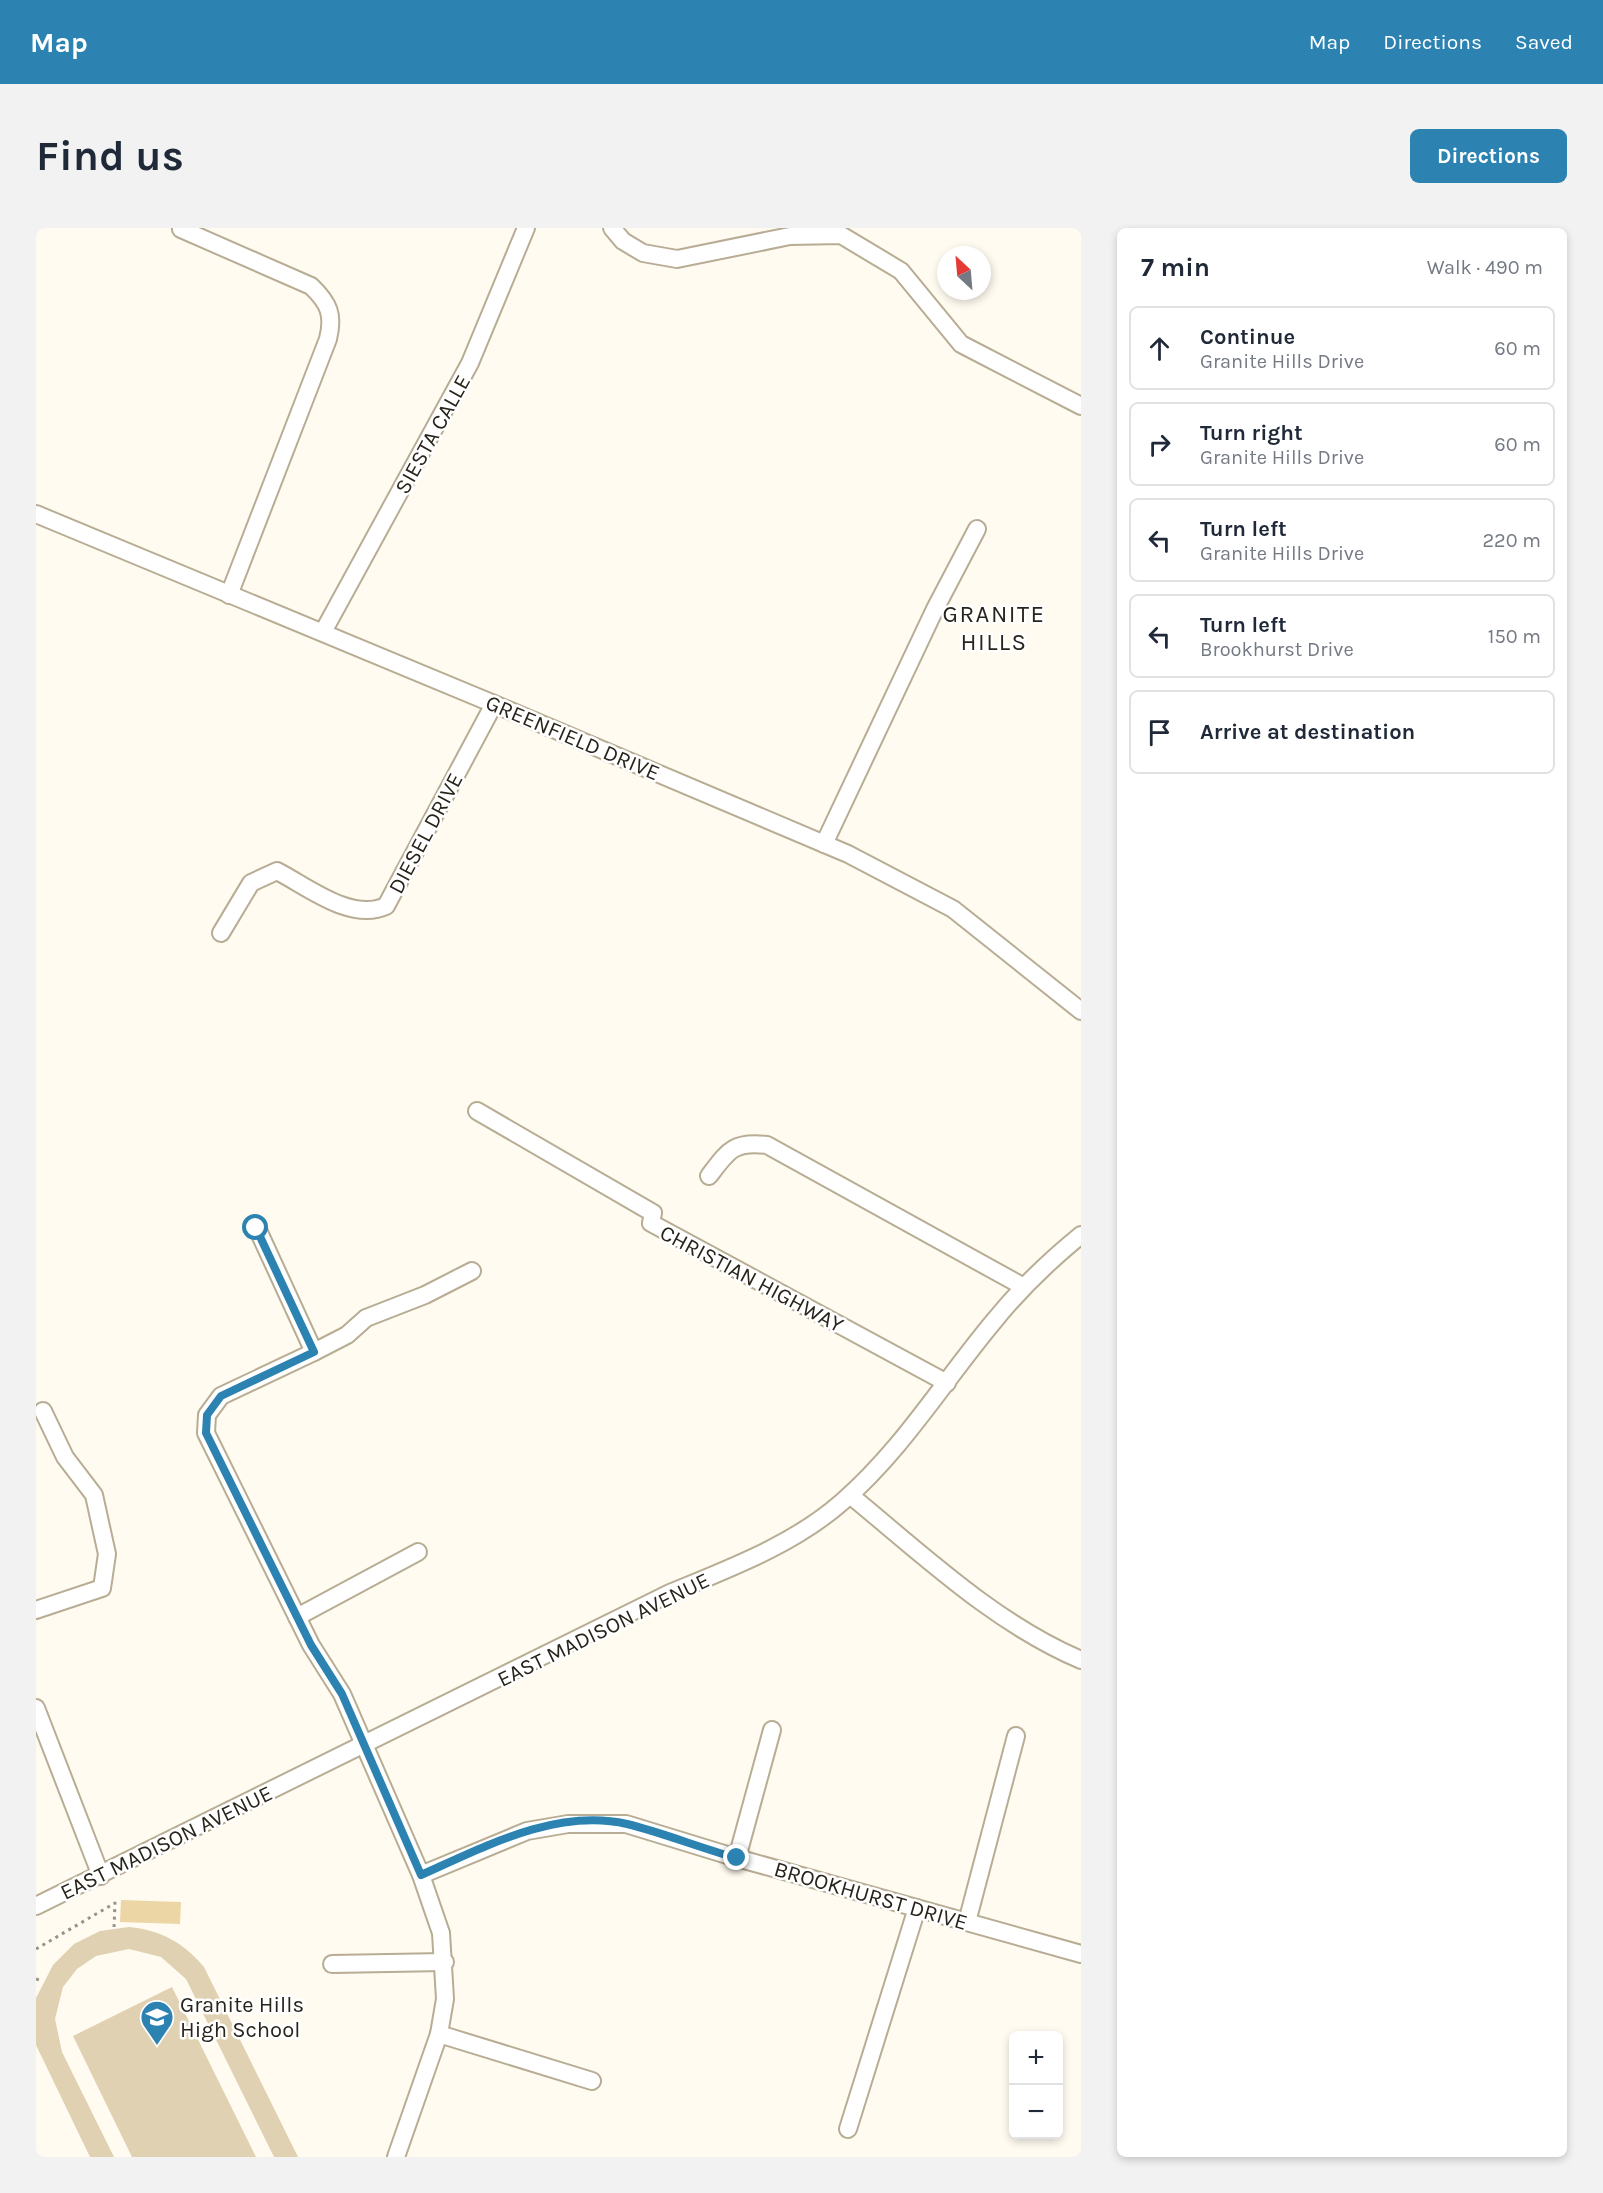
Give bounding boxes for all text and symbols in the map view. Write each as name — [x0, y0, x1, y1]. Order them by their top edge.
text: Map — [30, 26, 88, 59]
text: Map — [1309, 30, 1350, 54]
text: Directions — [1383, 30, 1482, 54]
text: Saved — [1515, 30, 1573, 54]
button: Directions — [1410, 129, 1567, 183]
text: Find us — [36, 131, 184, 181]
north arrow — [937, 246, 991, 300]
text: 7 min — [1141, 252, 1210, 283]
text: Walk · 490 m — [1427, 256, 1543, 279]
text: Continue — [1200, 324, 1295, 350]
icon: ahead — [1143, 332, 1176, 365]
text: 60 m — [1494, 337, 1541, 360]
text: Granite Hills Drive — [1200, 350, 1364, 373]
street label: SIESTA CALLE — [389, 370, 476, 499]
text: Turn right — [1200, 420, 1303, 446]
icon: right — [1143, 428, 1176, 461]
text: 60 m — [1494, 433, 1541, 456]
text: Granite Hills Drive — [1200, 446, 1364, 469]
text: Turn left — [1200, 516, 1287, 542]
icon: left — [1143, 524, 1176, 557]
text: 220 m — [1482, 529, 1541, 552]
text: Granite Hills Drive — [1200, 542, 1364, 565]
district label: GRANITE HILLS — [942, 600, 1046, 656]
text: Turn left — [1200, 612, 1287, 638]
icon: left — [1143, 620, 1176, 653]
text: 150 m — [1488, 625, 1541, 648]
text: Brookhurst Drive — [1200, 638, 1354, 661]
street label: GREENFIELD DRIVE — [482, 690, 663, 786]
icon: arrive — [1143, 716, 1176, 749]
text: Arrive at destination — [1200, 719, 1415, 745]
street label: DIESEL DRIVE — [383, 769, 469, 898]
route start — [242, 1214, 268, 1240]
street label: CHRISTIAN HIGHWAY — [655, 1220, 848, 1338]
street label: EAST MADISON AVENUE — [493, 1567, 714, 1693]
street label: EAST MADISON AVENUE — [56, 1780, 277, 1906]
route end — [723, 1844, 749, 1870]
street label: BROOKHURST DRIVE — [771, 1856, 970, 1936]
place label: Granite Hills High School — [180, 1992, 304, 2043]
school or university icon: Granite Hills High School — [139, 1999, 175, 2046]
map controls — [1009, 2031, 1063, 2139]
button: + — [1009, 2031, 1063, 2085]
button: − — [1009, 2085, 1063, 2139]

